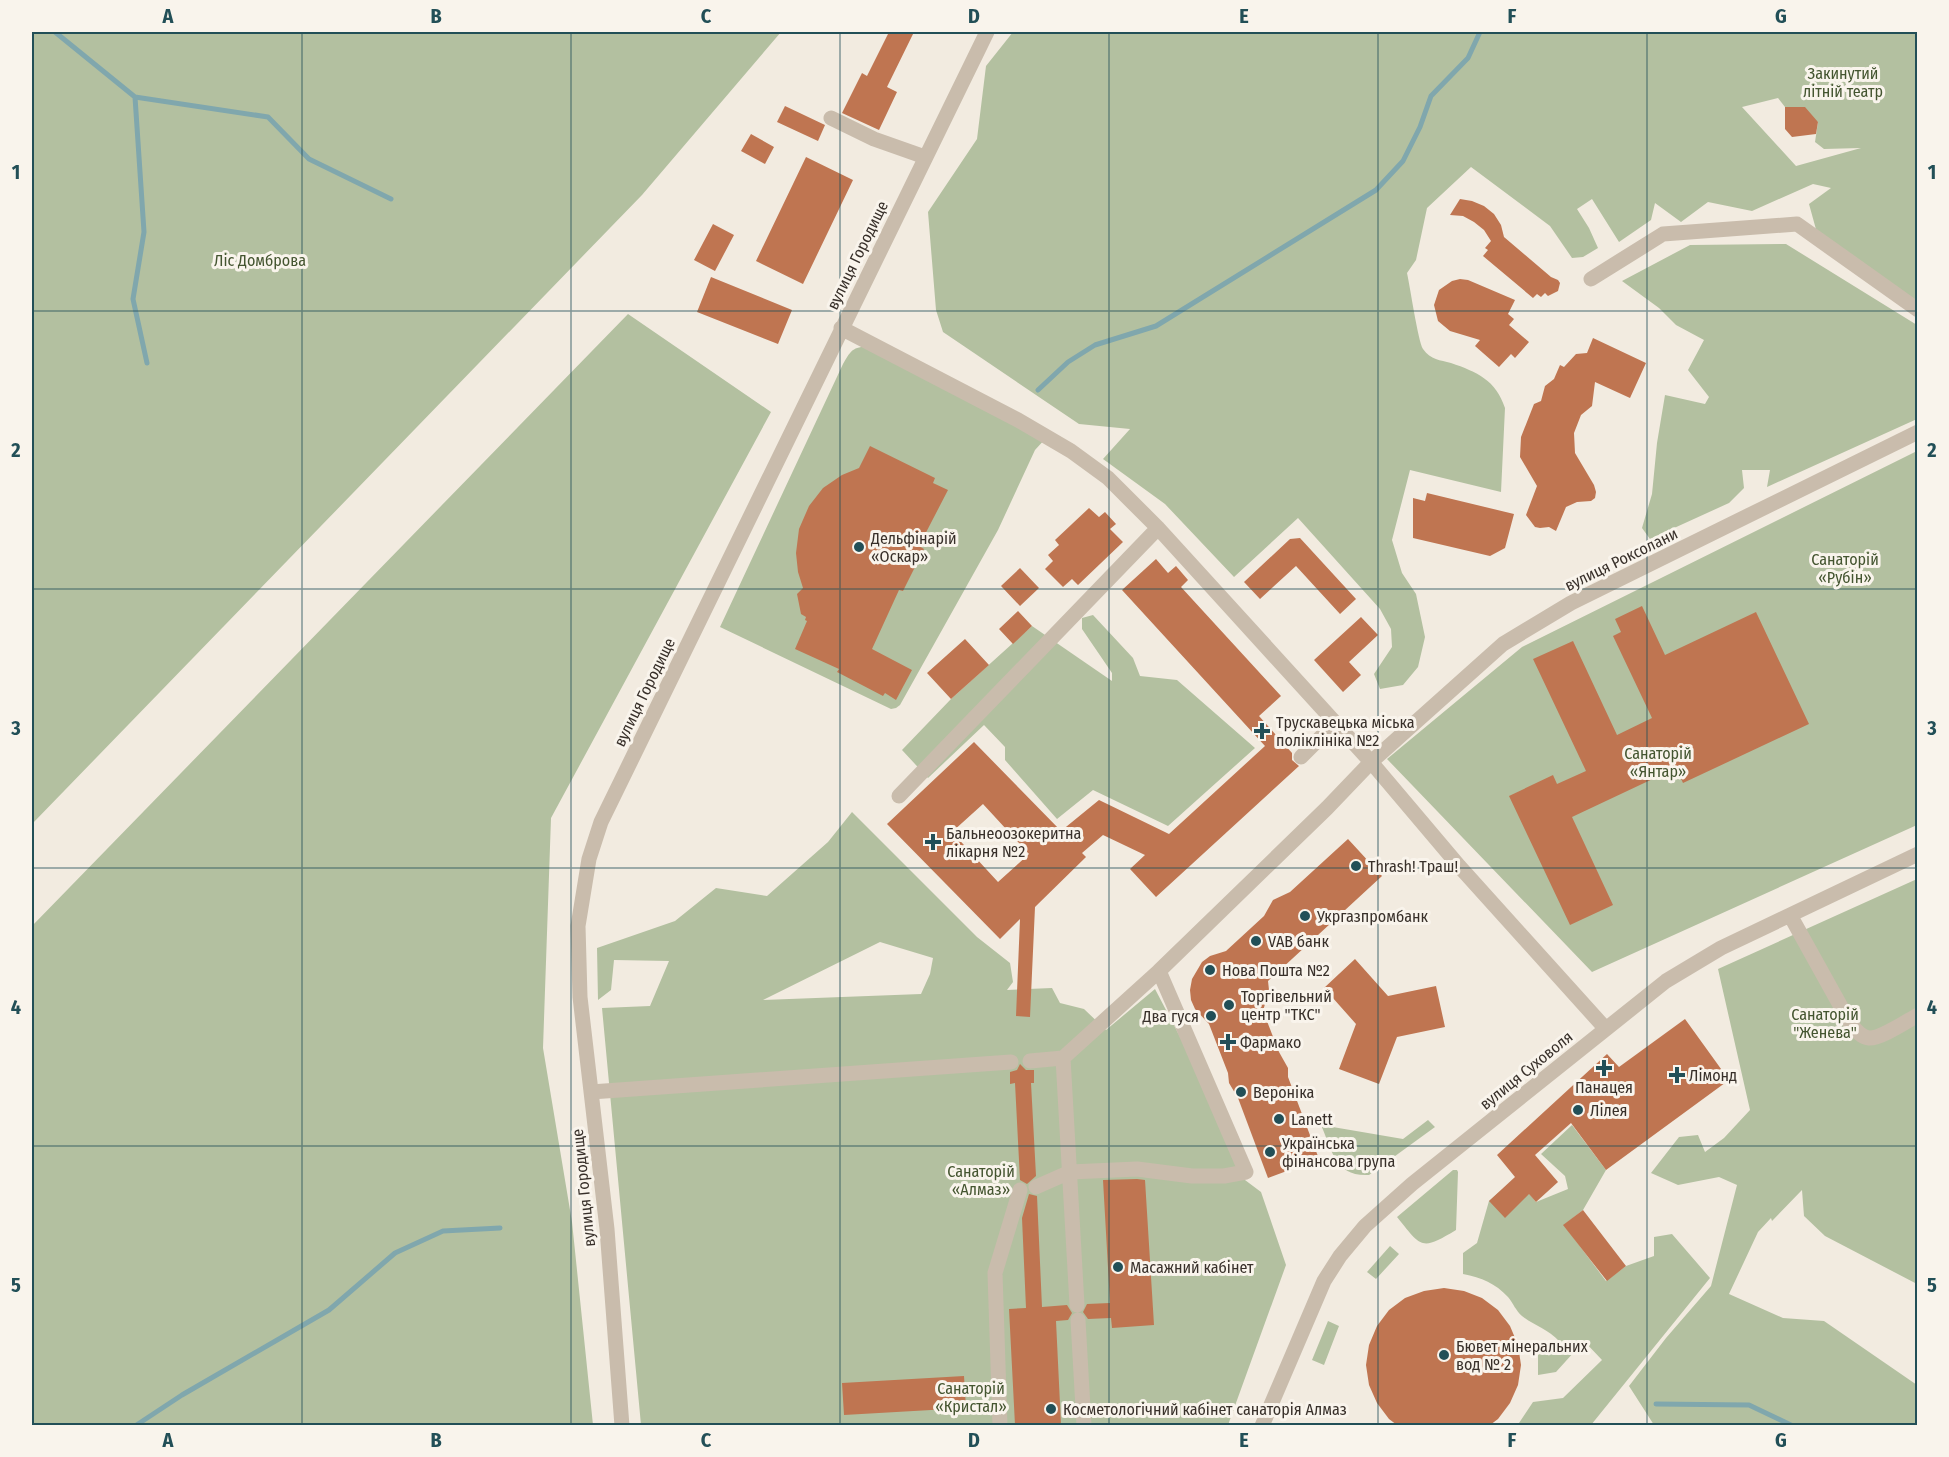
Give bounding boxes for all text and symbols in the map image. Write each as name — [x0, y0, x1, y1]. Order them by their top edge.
text: A — [162, 4, 175, 28]
text: B — [430, 4, 442, 28]
text: C — [701, 4, 712, 28]
text: D — [968, 4, 980, 28]
text: E — [1239, 4, 1249, 28]
text: F — [1508, 4, 1517, 28]
text: G — [1775, 4, 1787, 28]
park label: Закинутий літній театр — [1803, 64, 1883, 101]
text: 1 — [12, 160, 20, 184]
text: 1 — [1928, 160, 1936, 184]
street label: вулиця Городище — [823, 198, 892, 313]
park label: Ліс Домброва — [214, 251, 306, 270]
text: 2 — [10, 438, 21, 462]
text: 2 — [1926, 438, 1937, 462]
street label: вулиця Роксолани — [1562, 524, 1681, 595]
place label: Дельфінарій «Оскар» — [870, 529, 957, 566]
marker: Дельфінарій «Оскар» — [852, 540, 866, 554]
park label: Санаторій «Рубін» — [1811, 550, 1879, 587]
street label: вулиця Городище — [610, 635, 679, 750]
place label: Трускавецька міська поліклініка №2 — [1276, 713, 1415, 750]
text: 3 — [10, 716, 21, 740]
text: 3 — [1926, 716, 1937, 740]
marker: Трускавецька міська поліклініка №2 — [1253, 722, 1271, 740]
park label: Санаторій «Янтар» — [1624, 744, 1692, 781]
place label: Бальнеоозокеритна лікарня №2 — [946, 824, 1082, 861]
marker: Бальнеоозокеритна лікарня №2 — [924, 833, 942, 851]
place label: Thrash! Траш! — [1368, 857, 1458, 876]
marker: Thrash! Траш! — [1349, 859, 1363, 873]
place label: Укргазпромбанк — [1316, 907, 1429, 926]
marker: Укргазпромбанк — [1298, 909, 1312, 923]
place label: VAB банк — [1268, 932, 1329, 951]
marker: VAB банк — [1249, 934, 1263, 948]
place label: Нова Пошта №2 — [1222, 961, 1330, 980]
marker: Нова Пошта №2 — [1203, 963, 1217, 977]
place label: Торгівельний центр "ТКС" — [1241, 987, 1332, 1024]
text: 4 — [11, 995, 21, 1019]
text: 4 — [1927, 995, 1937, 1019]
marker: Торгівельний центр "ТКС" — [1222, 998, 1236, 1012]
park label: Санаторій "Женева" — [1791, 1005, 1859, 1042]
place label: Два гуся — [1142, 1007, 1199, 1026]
marker: Два гуся — [1204, 1009, 1218, 1023]
street label: вулиця Суховоля — [1476, 1027, 1577, 1114]
place label: Фармако — [1240, 1033, 1301, 1052]
marker: Фармако — [1221, 1035, 1235, 1049]
marker: Панацея — [1597, 1061, 1611, 1075]
place label: Лімонд — [1689, 1066, 1737, 1085]
marker: Лімонд — [1670, 1068, 1684, 1082]
place label: Панацея — [1575, 1078, 1633, 1097]
place label: Вероніка — [1253, 1083, 1314, 1102]
marker: Вероніка — [1234, 1085, 1248, 1099]
place label: Лілея — [1590, 1101, 1627, 1120]
marker: Лілея — [1571, 1103, 1585, 1117]
place label: Lanett — [1291, 1110, 1333, 1129]
marker: Lanett — [1272, 1112, 1286, 1126]
street label: вулиця Городище — [568, 1128, 599, 1248]
place label: Українська фінансова група — [1281, 1134, 1395, 1171]
marker: Українська фінансова група — [1263, 1145, 1277, 1159]
park label: Санаторій «Алмаз» — [947, 1162, 1015, 1199]
place label: Масажний кабінет — [1130, 1258, 1254, 1277]
marker: Масажний кабінет — [1111, 1260, 1125, 1274]
text: 5 — [11, 1273, 21, 1297]
text: 5 — [1927, 1273, 1937, 1297]
place label: Бювет мінеральних вод № 2 — [1456, 1337, 1588, 1374]
marker: Бювет мінеральних вод № 2 — [1437, 1348, 1451, 1362]
park label: Санаторій «Кристал» — [935, 1379, 1007, 1416]
place label: Косметологічний кабінет санаторія Алмаз — [1063, 1400, 1347, 1419]
marker: Косметологічний кабінет санаторія Алмаз — [1044, 1402, 1058, 1416]
text: A — [162, 1428, 175, 1452]
text: B — [430, 1428, 442, 1452]
text: C — [701, 1428, 712, 1452]
text: D — [968, 1428, 980, 1452]
text: E — [1239, 1428, 1249, 1452]
text: F — [1508, 1428, 1517, 1452]
text: G — [1775, 1428, 1787, 1452]

